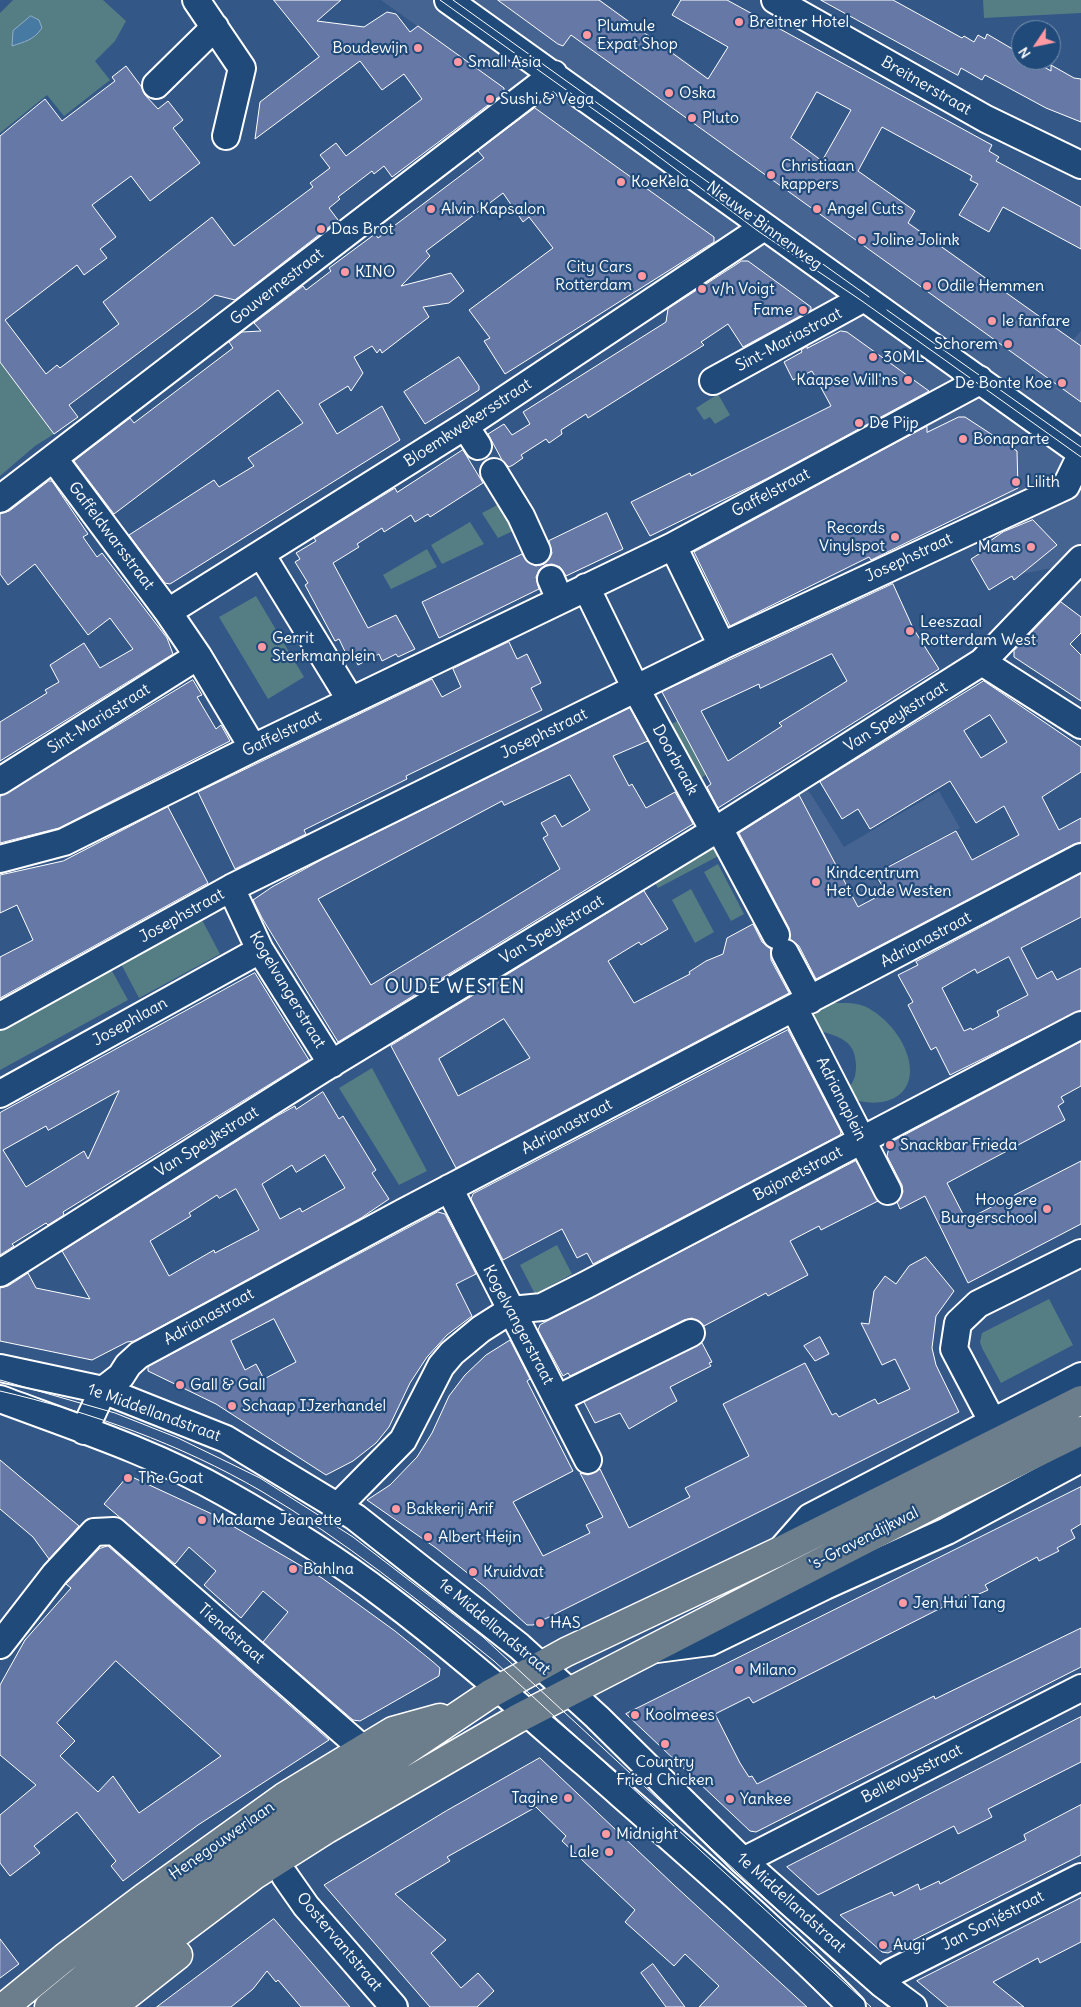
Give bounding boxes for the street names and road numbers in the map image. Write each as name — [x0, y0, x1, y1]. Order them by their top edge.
street label: Breitnerstraat — [877, 52, 975, 120]
street label: Nieuwe Binnenweg — [703, 178, 825, 274]
street label: Gouvernestraat — [226, 245, 328, 329]
street label: Sint-Mariastraat — [733, 304, 845, 376]
street label: Bloemkwekersstraat — [401, 375, 535, 471]
street label: Gaffelstraat — [729, 464, 813, 522]
street label: Gaffeldwarsstraat — [64, 478, 158, 594]
street label: Josephstraat — [862, 529, 956, 587]
street label: Van Speykstraat — [841, 678, 951, 756]
street label: Sint-Mariastraat — [44, 680, 154, 758]
street label: Josephstraat — [498, 705, 590, 763]
street label: Gaffelstraat — [239, 707, 325, 761]
street label: Doorbraak — [648, 721, 702, 799]
street label: Josephstraat — [136, 885, 228, 947]
street label: Van Speykstraat — [496, 891, 608, 969]
street label: Adrianastraat — [877, 908, 975, 972]
street label: Kogelvangerstraat — [245, 928, 329, 1052]
street label: Josephlaan — [89, 994, 171, 1050]
street label: Adrianaplein — [812, 1054, 870, 1144]
street label: Adrianastraat — [518, 1095, 616, 1159]
street label: Van Speykstraat — [152, 1103, 262, 1181]
street label: Bajonetstraat — [750, 1143, 846, 1205]
street label: Kogelvangerstraat — [478, 1262, 558, 1388]
street label: Adrianastraat — [161, 1284, 257, 1350]
street label: 1e Middellandstraat — [85, 1380, 223, 1446]
street label: 's-Gravendijkwal — [806, 1503, 922, 1575]
street label: 1e Middellandstraat — [434, 1575, 554, 1679]
street label: Tiendstraat — [194, 1600, 268, 1668]
street label: Bellevoysstraat — [858, 1740, 966, 1808]
street label: Henegouwerlaan — [166, 1798, 278, 1884]
street label: 1e Middellandstraat — [732, 1849, 850, 1957]
street label: Jan Sonjéstraat — [939, 1887, 1047, 1955]
street label: Oostervantstraat — [292, 1889, 386, 1995]

